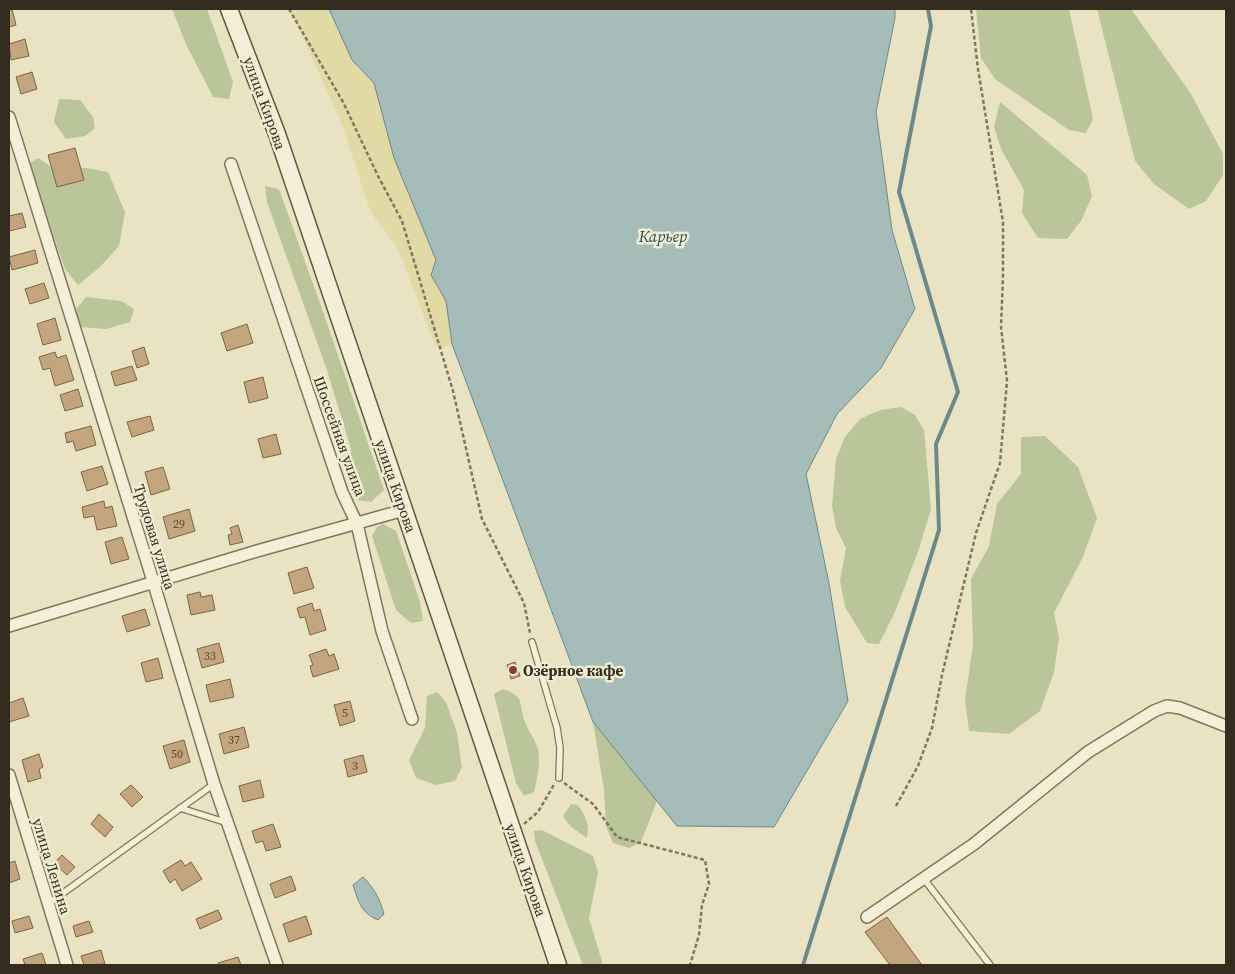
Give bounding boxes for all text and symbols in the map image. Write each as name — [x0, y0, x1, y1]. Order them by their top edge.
street label: улица Кирова — [238, 54, 292, 153]
water label: Карьер — [638, 225, 687, 247]
street label: Шоссейная улица — [309, 373, 372, 499]
street label: улица Кирова — [370, 437, 422, 536]
street label: Трудовая улица — [129, 482, 181, 593]
house number: 29 — [173, 516, 185, 532]
house number: 33 — [204, 648, 216, 664]
place label: Озёрное кафе — [523, 660, 624, 681]
marker: Озёрное кафе — [507, 664, 519, 676]
house number: 5 — [342, 705, 348, 721]
house number: 37 — [228, 732, 240, 748]
house number: 50 — [171, 746, 183, 762]
house number: 3 — [352, 758, 358, 774]
street label: улица Ленина — [27, 815, 77, 917]
street label: улица Кирова — [500, 821, 552, 920]

